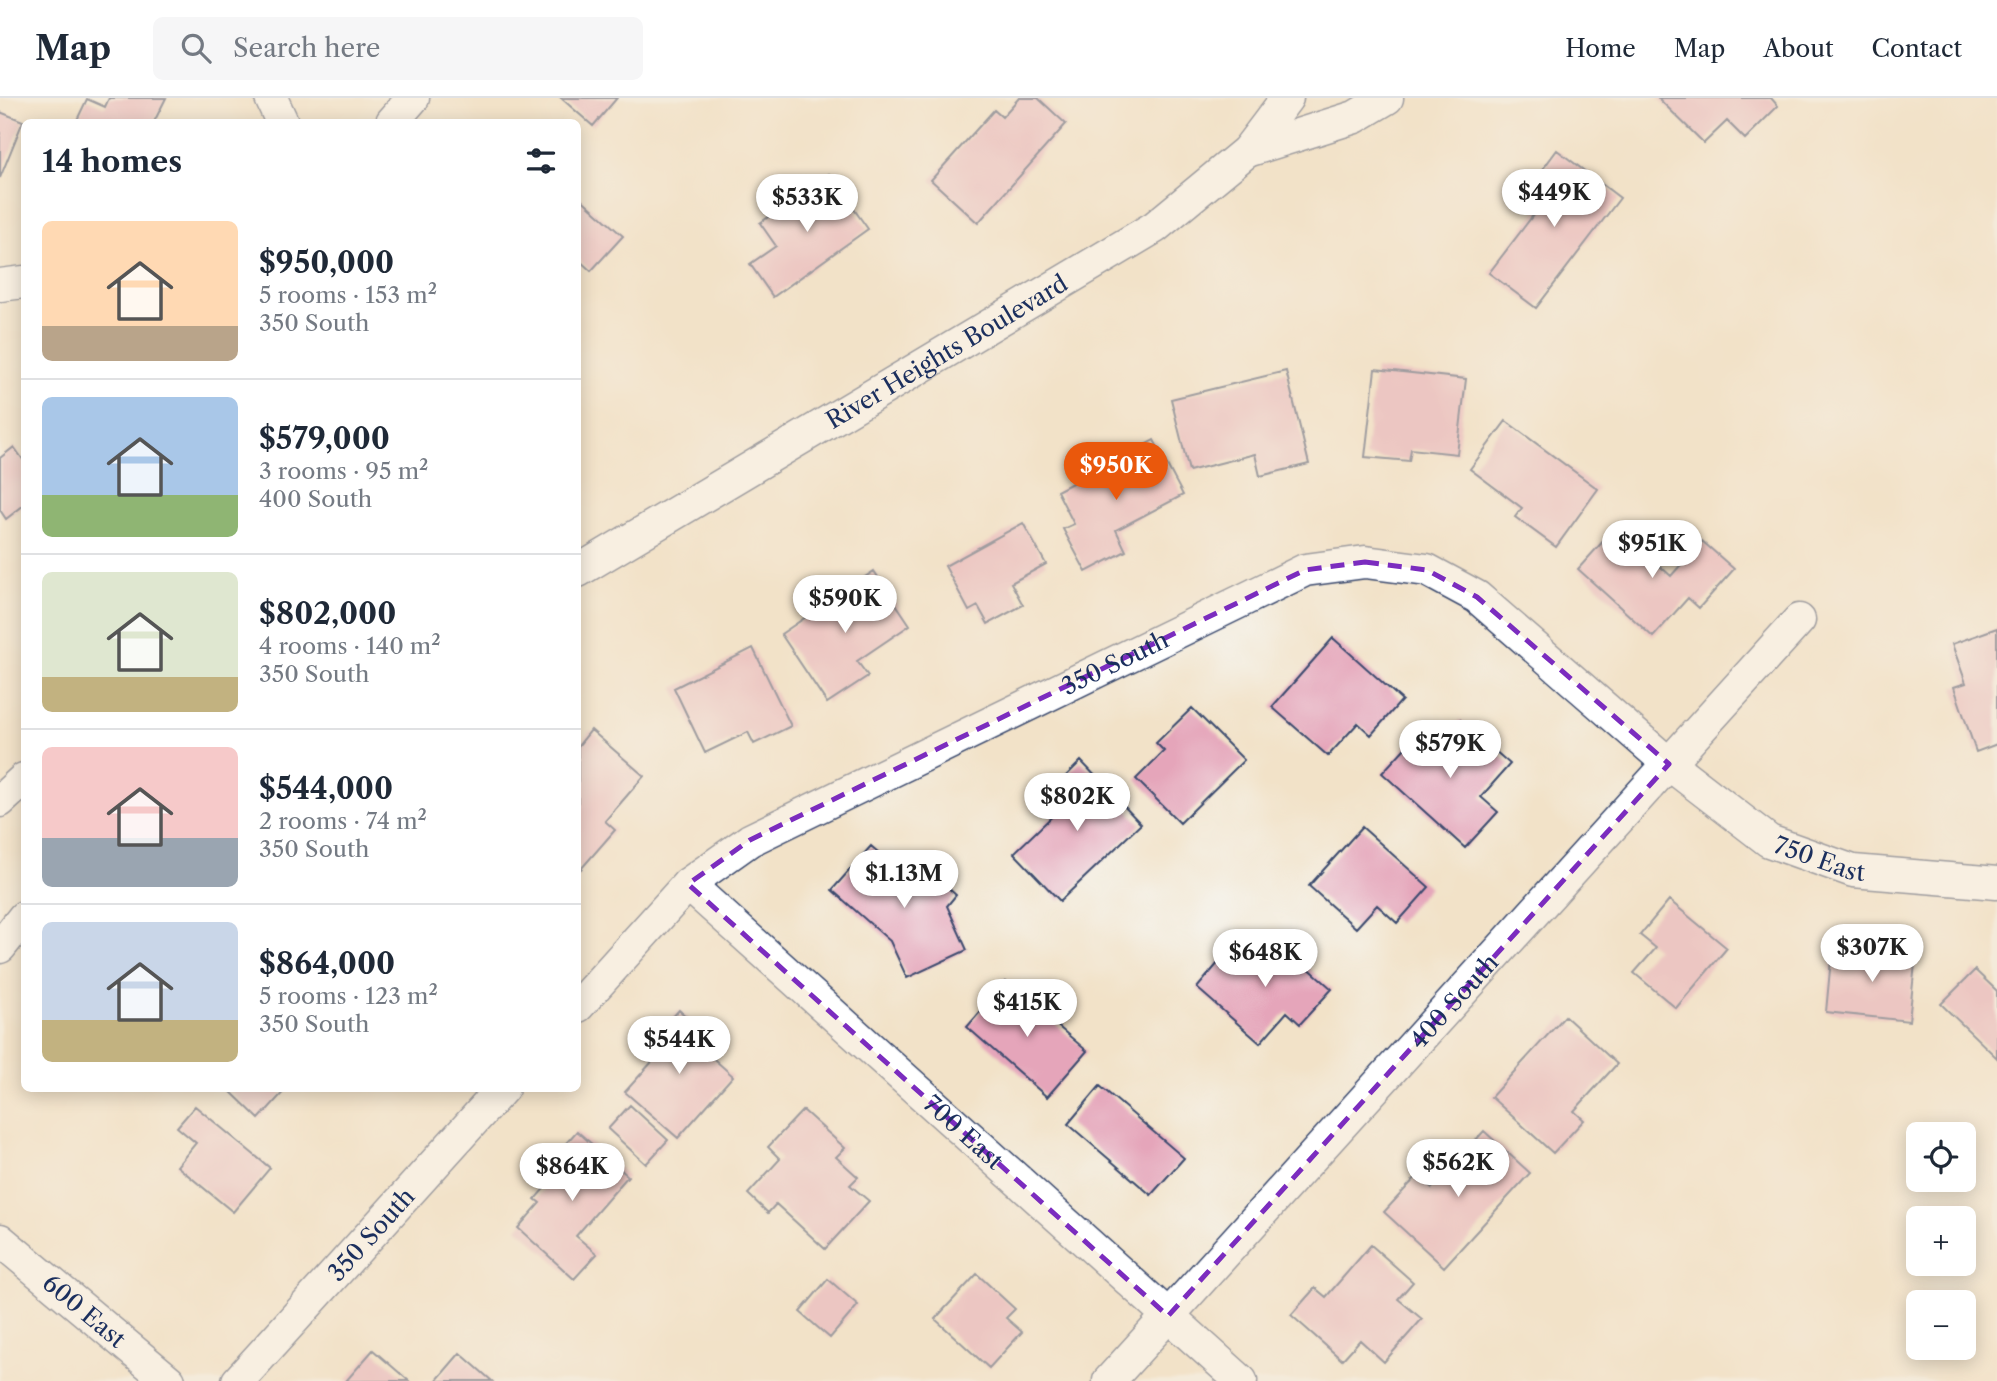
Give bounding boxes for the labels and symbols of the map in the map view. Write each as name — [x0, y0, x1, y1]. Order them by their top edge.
pin: $449K — [1505, 170, 1603, 229]
pin: $533K — [758, 174, 856, 234]
street label: River Heights Boulevard — [820, 268, 1073, 434]
pin: $950K — [1067, 442, 1165, 502]
pin: $951K — [1603, 520, 1701, 580]
pin: $590K — [796, 575, 894, 635]
street label: 350 South — [1057, 624, 1173, 701]
pin: $579K — [1401, 720, 1499, 780]
pin: $802K — [1028, 774, 1126, 833]
street label: 750 East — [1770, 830, 1867, 886]
pin: $1.13M — [847, 850, 961, 910]
pin: $307K — [1823, 924, 1921, 984]
pin: $648K — [1216, 930, 1314, 989]
street label: 400 South — [1403, 947, 1504, 1054]
pin: $415K — [978, 979, 1076, 1039]
pin: $544K — [630, 1016, 728, 1076]
street label: 700 East — [918, 1089, 1010, 1175]
pin: $562K — [1409, 1140, 1507, 1199]
pin: $864K — [523, 1144, 621, 1203]
street label: 350 South — [321, 1182, 420, 1287]
street label: 600 East — [37, 1268, 132, 1354]

